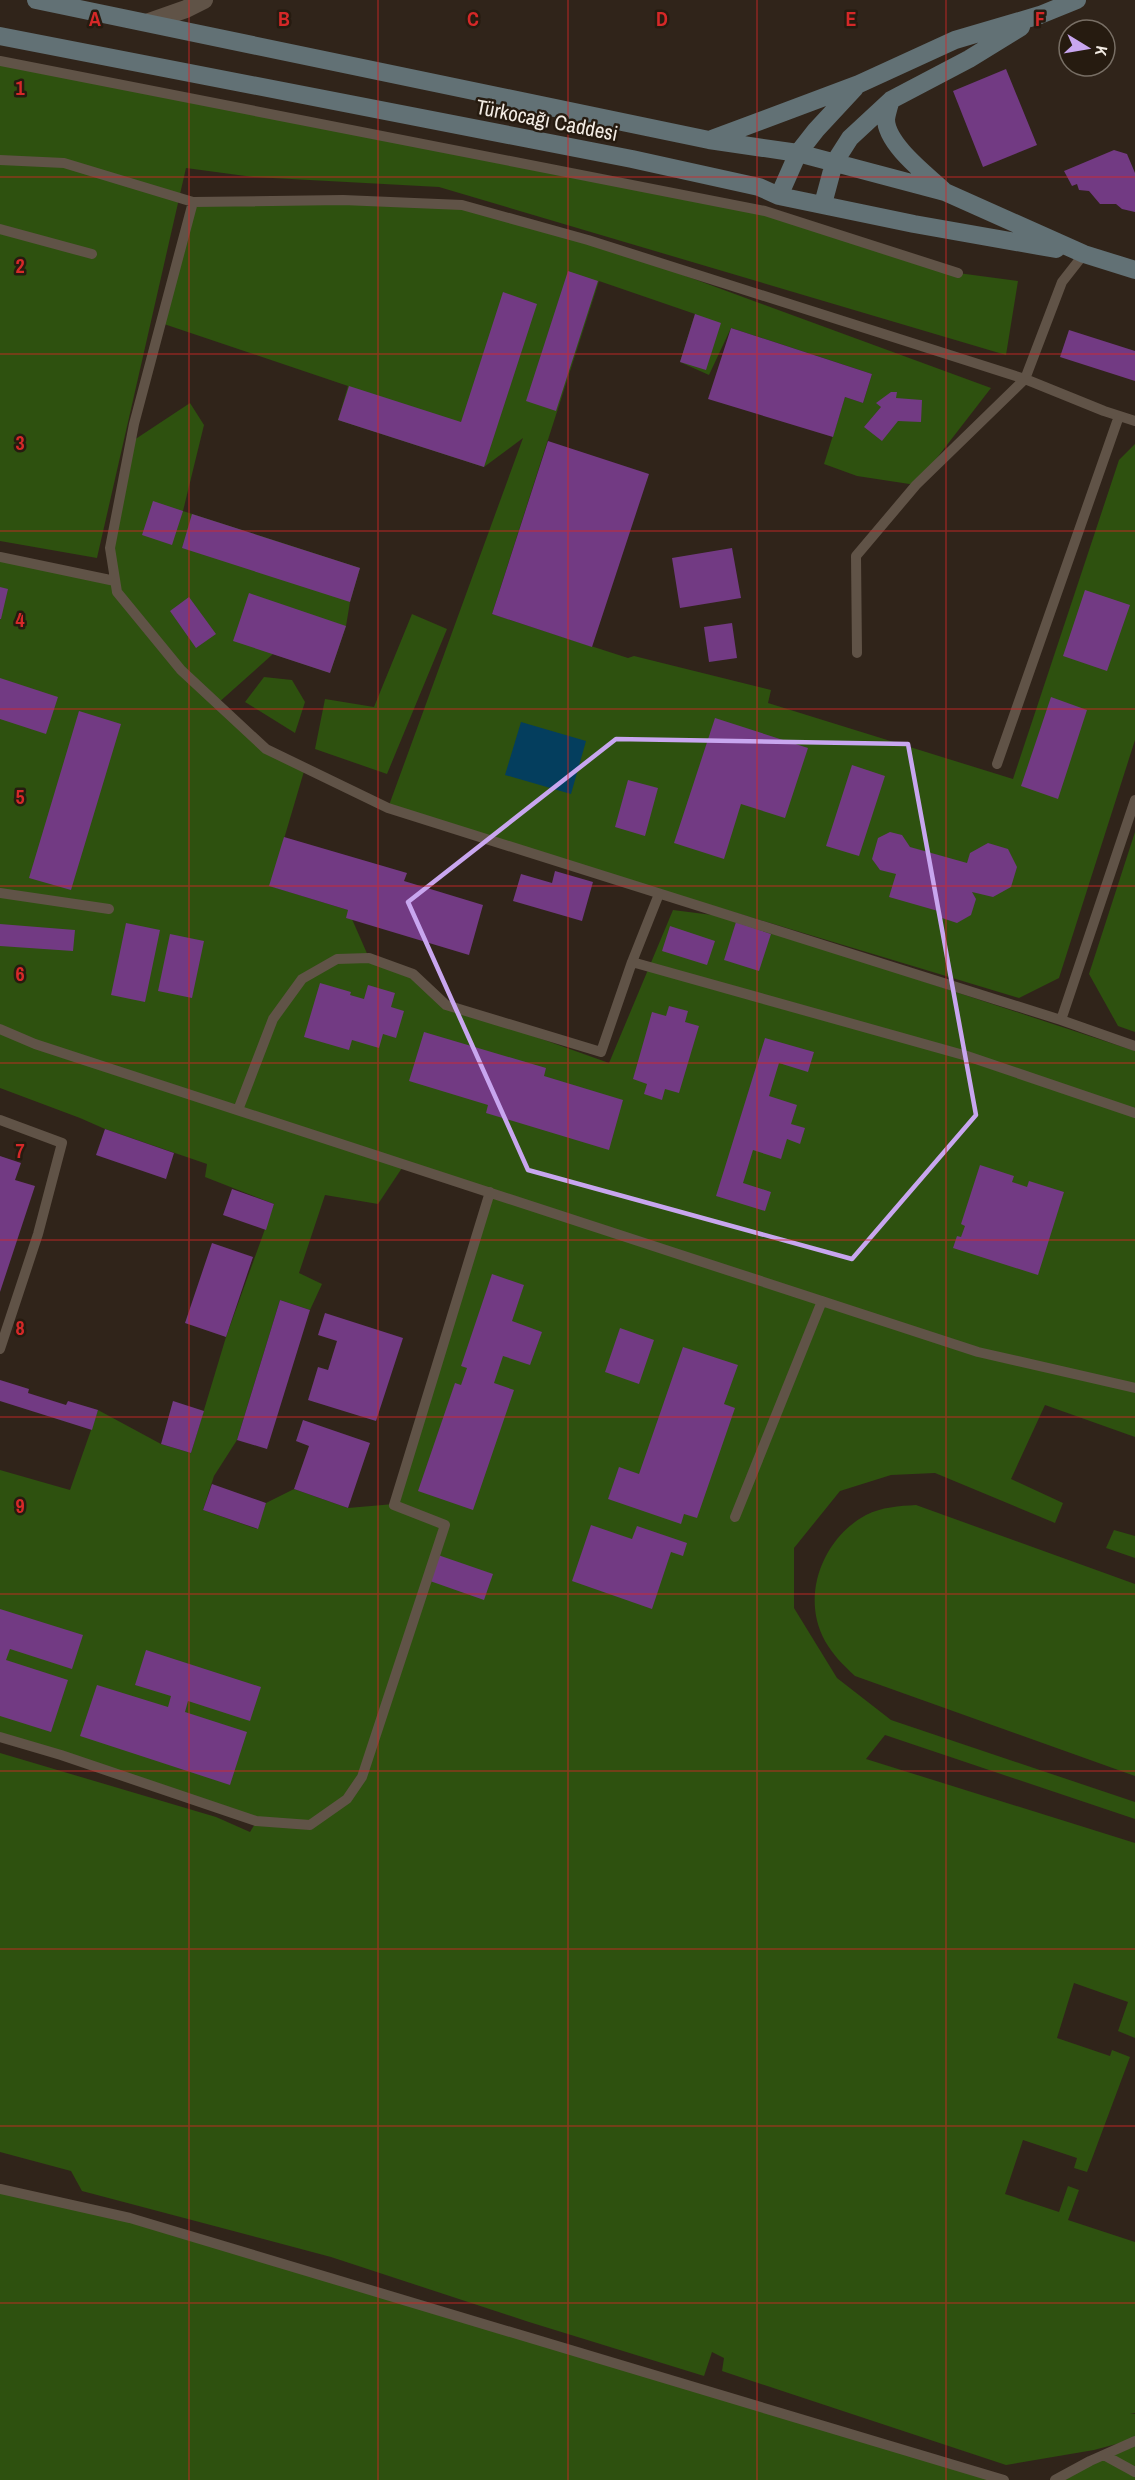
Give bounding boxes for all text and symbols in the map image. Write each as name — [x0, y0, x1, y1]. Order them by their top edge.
text: A — [89, 5, 101, 32]
text: B — [278, 5, 290, 32]
text: C — [467, 5, 479, 32]
text: D — [656, 5, 668, 32]
text: E — [846, 5, 857, 32]
text: F — [1035, 5, 1045, 32]
north arrow — [1057, 18, 1117, 78]
text: K — [1090, 44, 1113, 58]
text: 1 — [15, 74, 25, 101]
street label: Türkocağı Caddesi — [474, 92, 620, 148]
text: 2 — [15, 252, 25, 279]
text: 3 — [15, 429, 25, 456]
text: 4 — [15, 606, 25, 633]
text: 5 — [15, 783, 25, 810]
text: 6 — [15, 960, 25, 987]
text: 7 — [15, 1137, 25, 1164]
text: 8 — [15, 1314, 25, 1341]
text: 9 — [15, 1492, 25, 1519]

